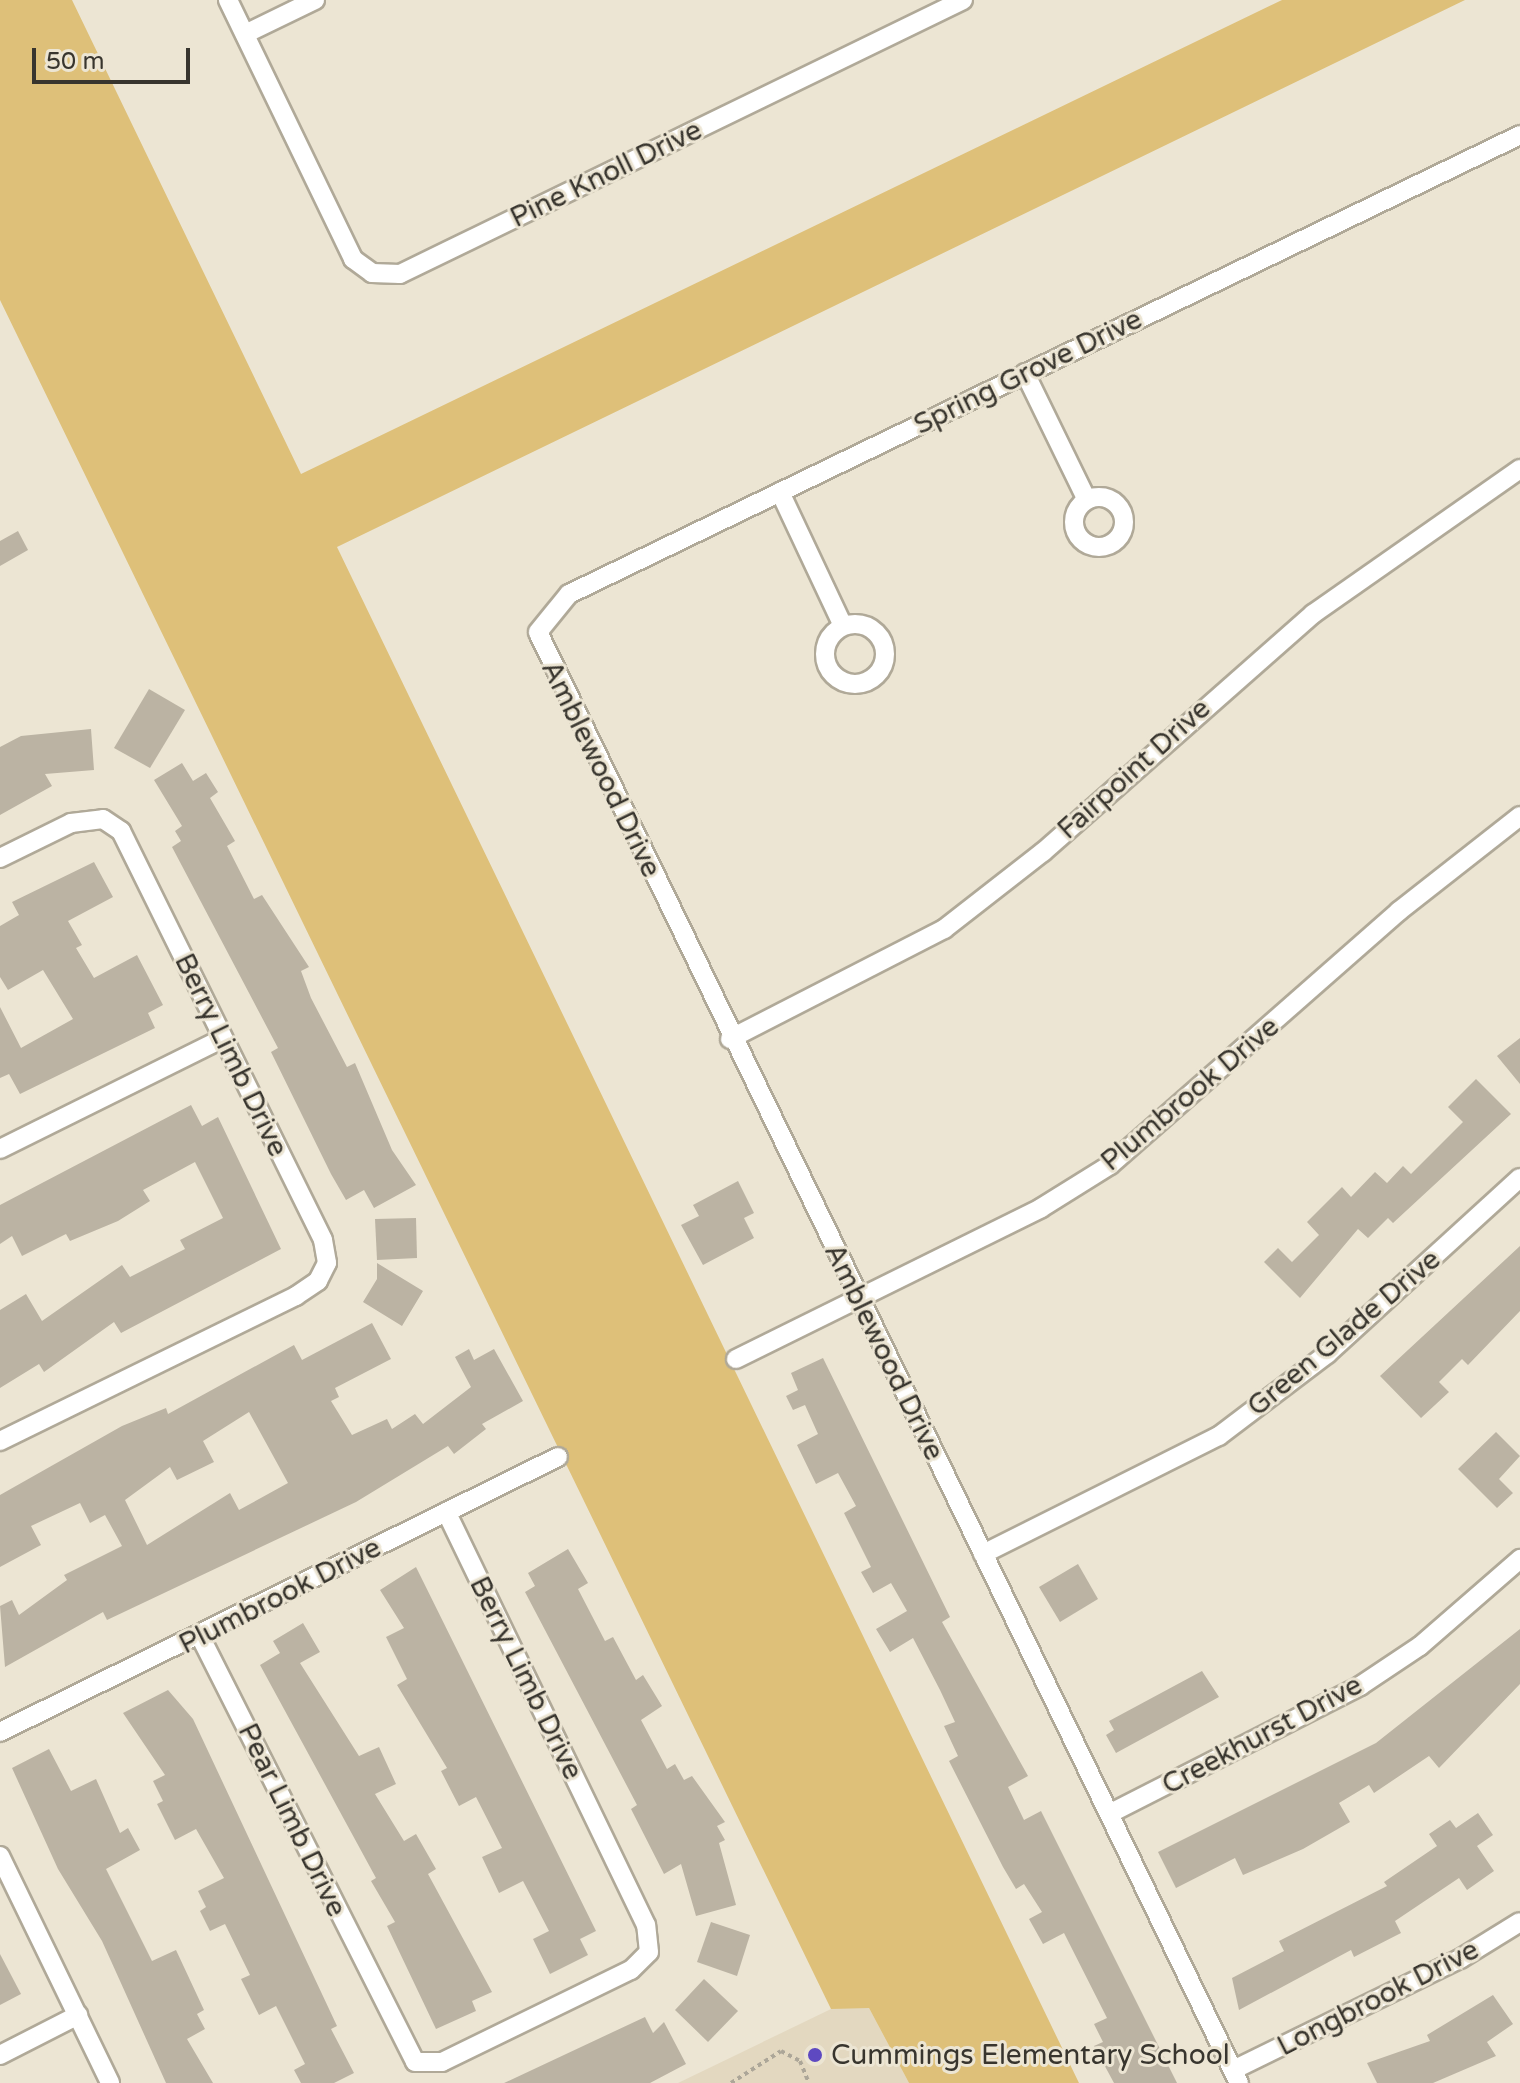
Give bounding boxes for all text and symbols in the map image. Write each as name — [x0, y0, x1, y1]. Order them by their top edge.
scale bar — [36, 32, 194, 82]
text: 50 m — [46, 47, 104, 76]
street label: Pine Knoll Drive — [505, 113, 707, 235]
street label: Spring Grove Drive — [909, 302, 1147, 442]
street label: Amblewood Drive — [534, 655, 668, 883]
street label: Fairpoint Drive — [1051, 692, 1217, 846]
street label: Berry Limb Drive — [167, 948, 295, 1162]
street label: Plumbrook Drive — [1094, 1010, 1286, 1178]
street label: Amblewood Drive — [817, 1238, 951, 1466]
street label: Green Glade Drive — [1241, 1243, 1447, 1423]
street label: Plumbrook Drive — [174, 1531, 386, 1661]
street label: Berry Limb Drive — [462, 1571, 590, 1785]
street label: Creekhurst Drive — [1156, 1668, 1368, 1802]
street label: Pear Limb Drive — [231, 1718, 353, 1922]
street label: Longbrook Drive — [1272, 1933, 1484, 2063]
place label: Cummings Elementary School — [831, 2038, 1230, 2072]
marker: Cummings Elementary School — [806, 2046, 824, 2064]

